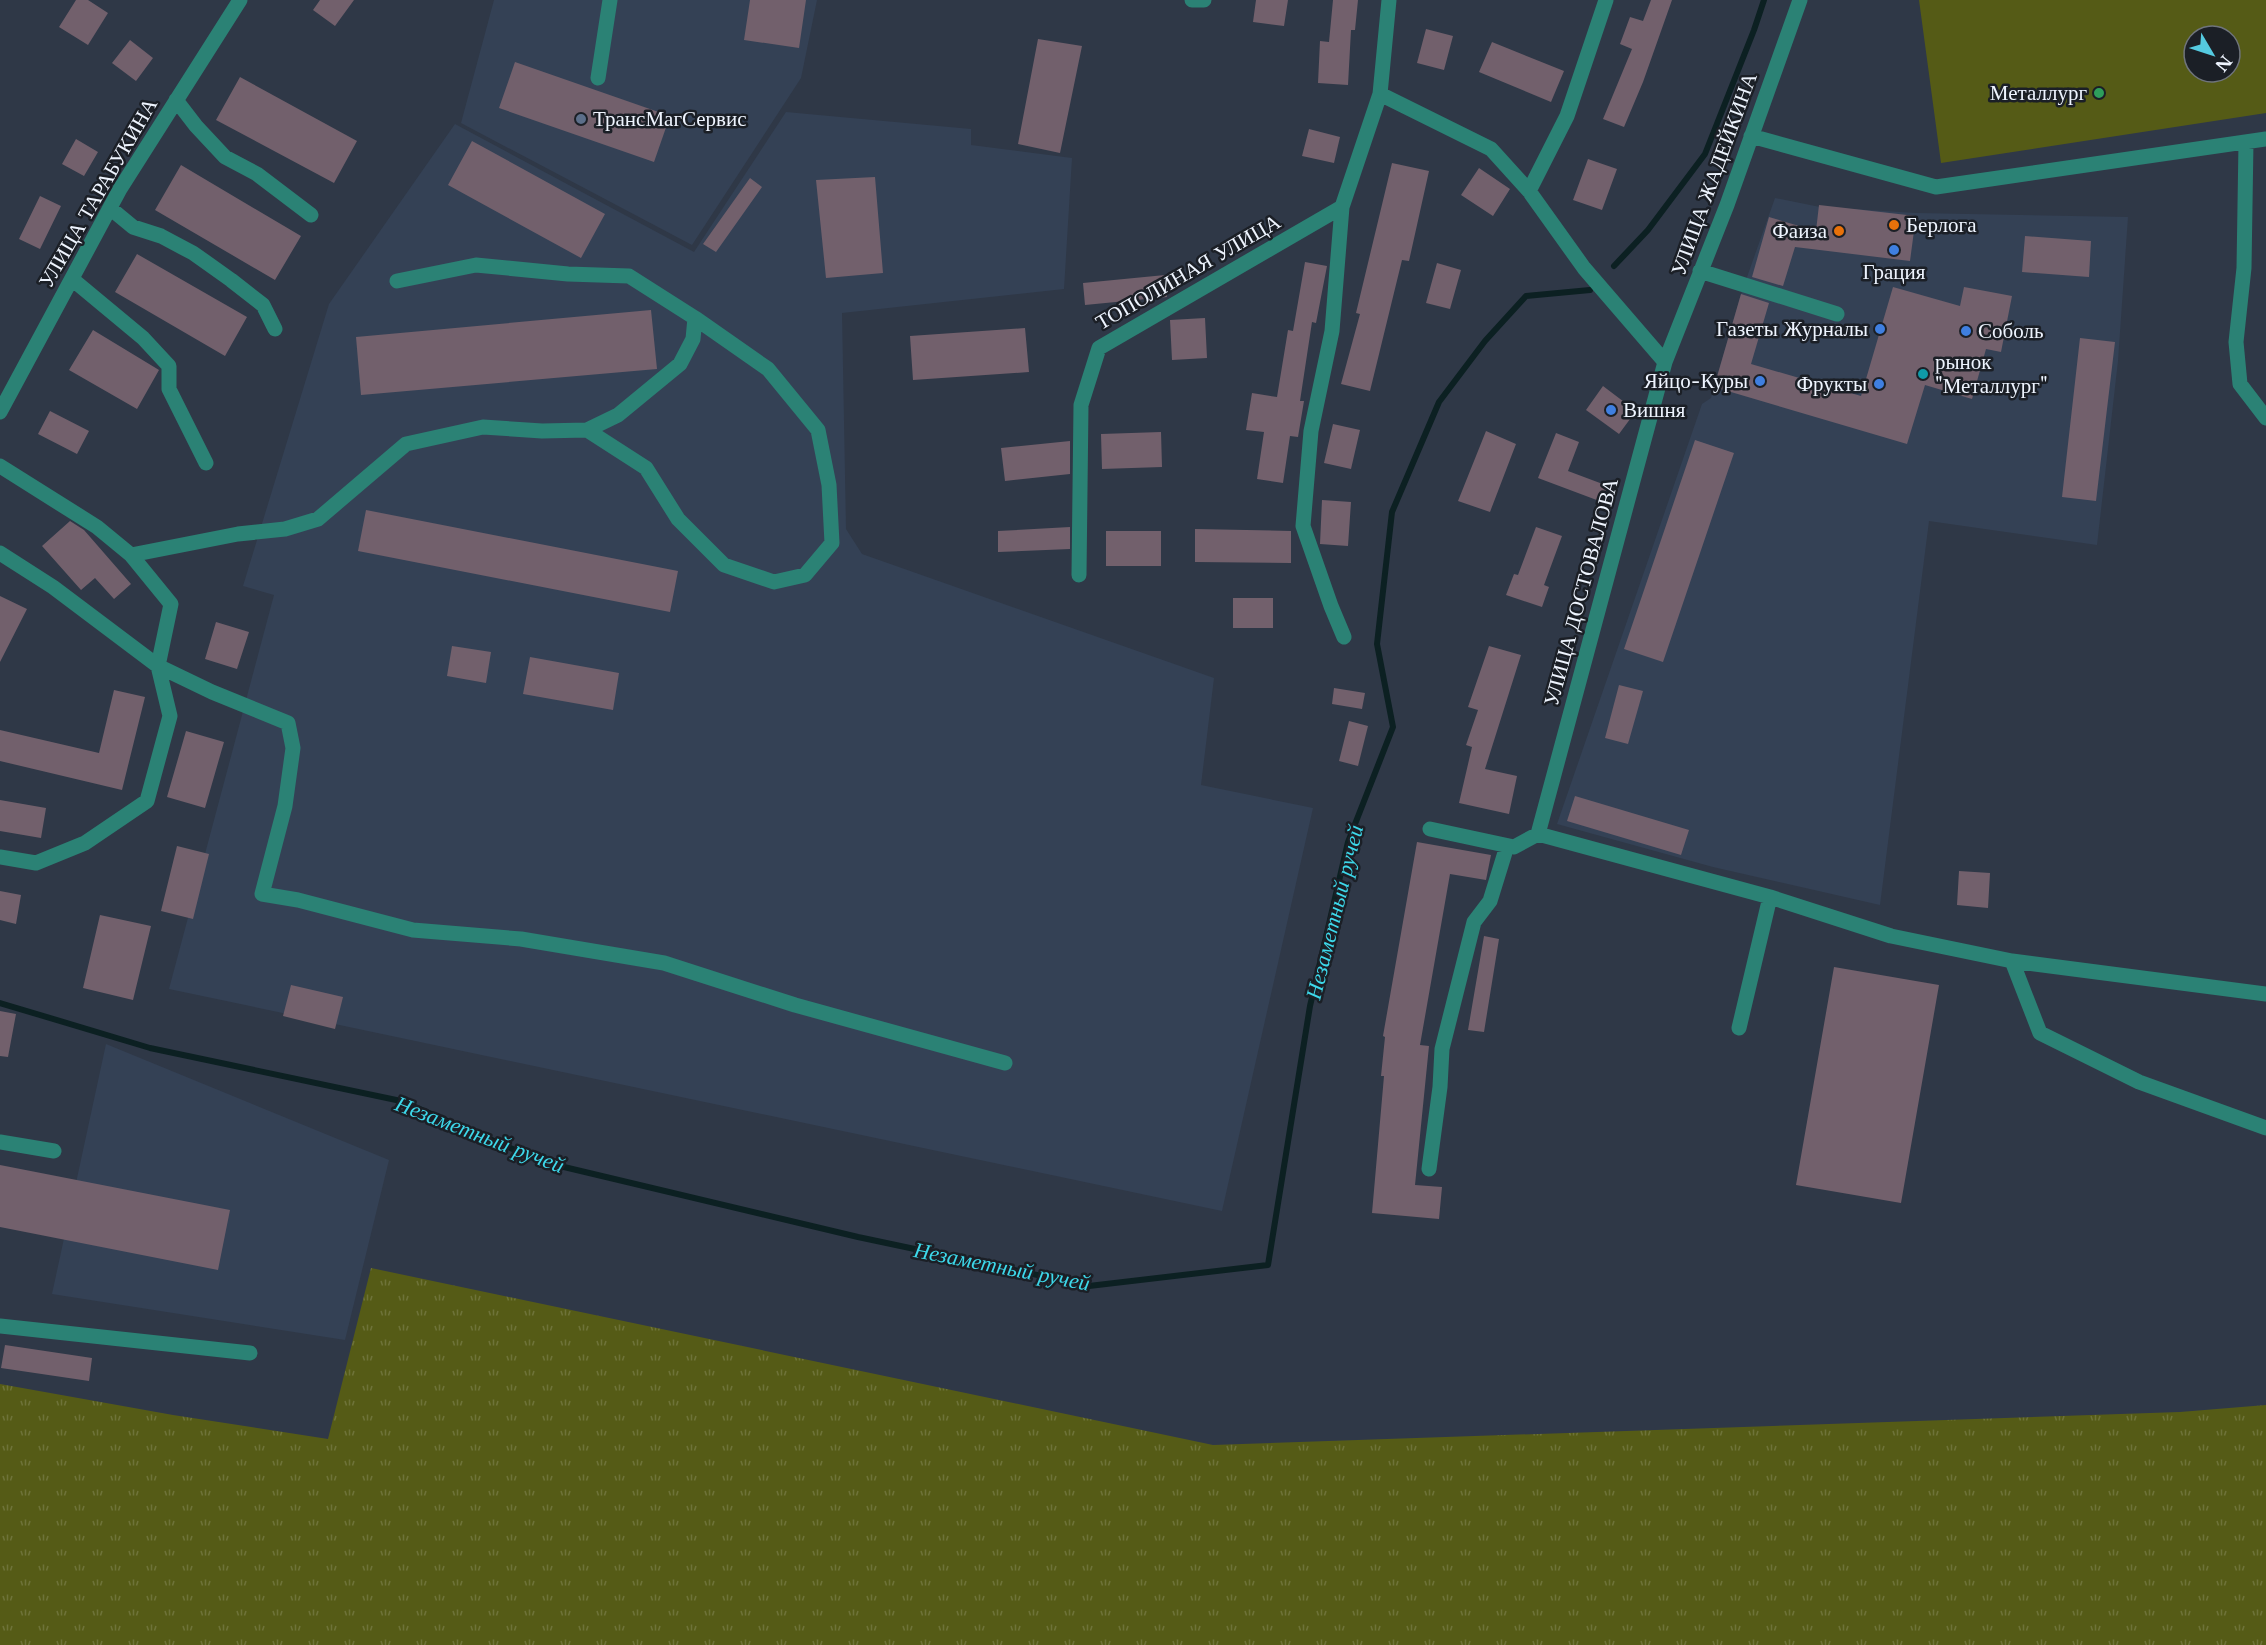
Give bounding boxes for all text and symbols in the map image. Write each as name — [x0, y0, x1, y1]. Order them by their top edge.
north arrow — [2182, 24, 2242, 84]
text: N — [2211, 51, 2236, 76]
street label: УЛИЦА ЖАДЕЙКИНА — [1665, 68, 1763, 279]
place label: Металлург — [1990, 80, 2087, 106]
marker: Металлург — [2092, 86, 2106, 100]
street label: УЛИЦА ТАРАБУКИНА — [33, 93, 163, 293]
place label: ТрансМагСервис — [593, 106, 747, 132]
marker: ТрансМагСервис — [574, 112, 588, 126]
street label: ТОПОЛИНАЯ УЛИЦА — [1091, 208, 1286, 336]
place label: Берлога — [1906, 212, 1977, 238]
place label: Фаиза — [1772, 218, 1828, 244]
marker: Берлога — [1887, 218, 1901, 232]
marker: Фаиза — [1832, 224, 1846, 238]
marker: Грация — [1887, 243, 1901, 257]
place label: Грация — [1863, 259, 1926, 285]
place label: Газеты Журналы — [1716, 316, 1868, 342]
place label: Соболь — [1978, 318, 2043, 344]
marker: Газеты Журналы — [1873, 322, 1887, 336]
marker: Соболь — [1959, 324, 1973, 338]
place label: рынок "Металлург" — [1935, 349, 2048, 399]
marker: рынок "Металлург" — [1916, 367, 1930, 381]
place label: Яйцо-Куры — [1644, 368, 1748, 394]
place label: Фрукты — [1796, 371, 1867, 397]
marker: Яйцо-Куры — [1753, 374, 1767, 388]
marker: Фрукты — [1872, 377, 1886, 391]
place label: Вишня — [1623, 397, 1686, 423]
marker: Вишня — [1604, 403, 1618, 417]
street label: УЛИЦА ДОСТОВАЛОВА — [1538, 474, 1624, 709]
water label: Незаметный ручей — [1299, 822, 1369, 1003]
water label: Незаметный ручей — [391, 1089, 568, 1179]
water label: Незаметный ручей — [911, 1236, 1092, 1297]

